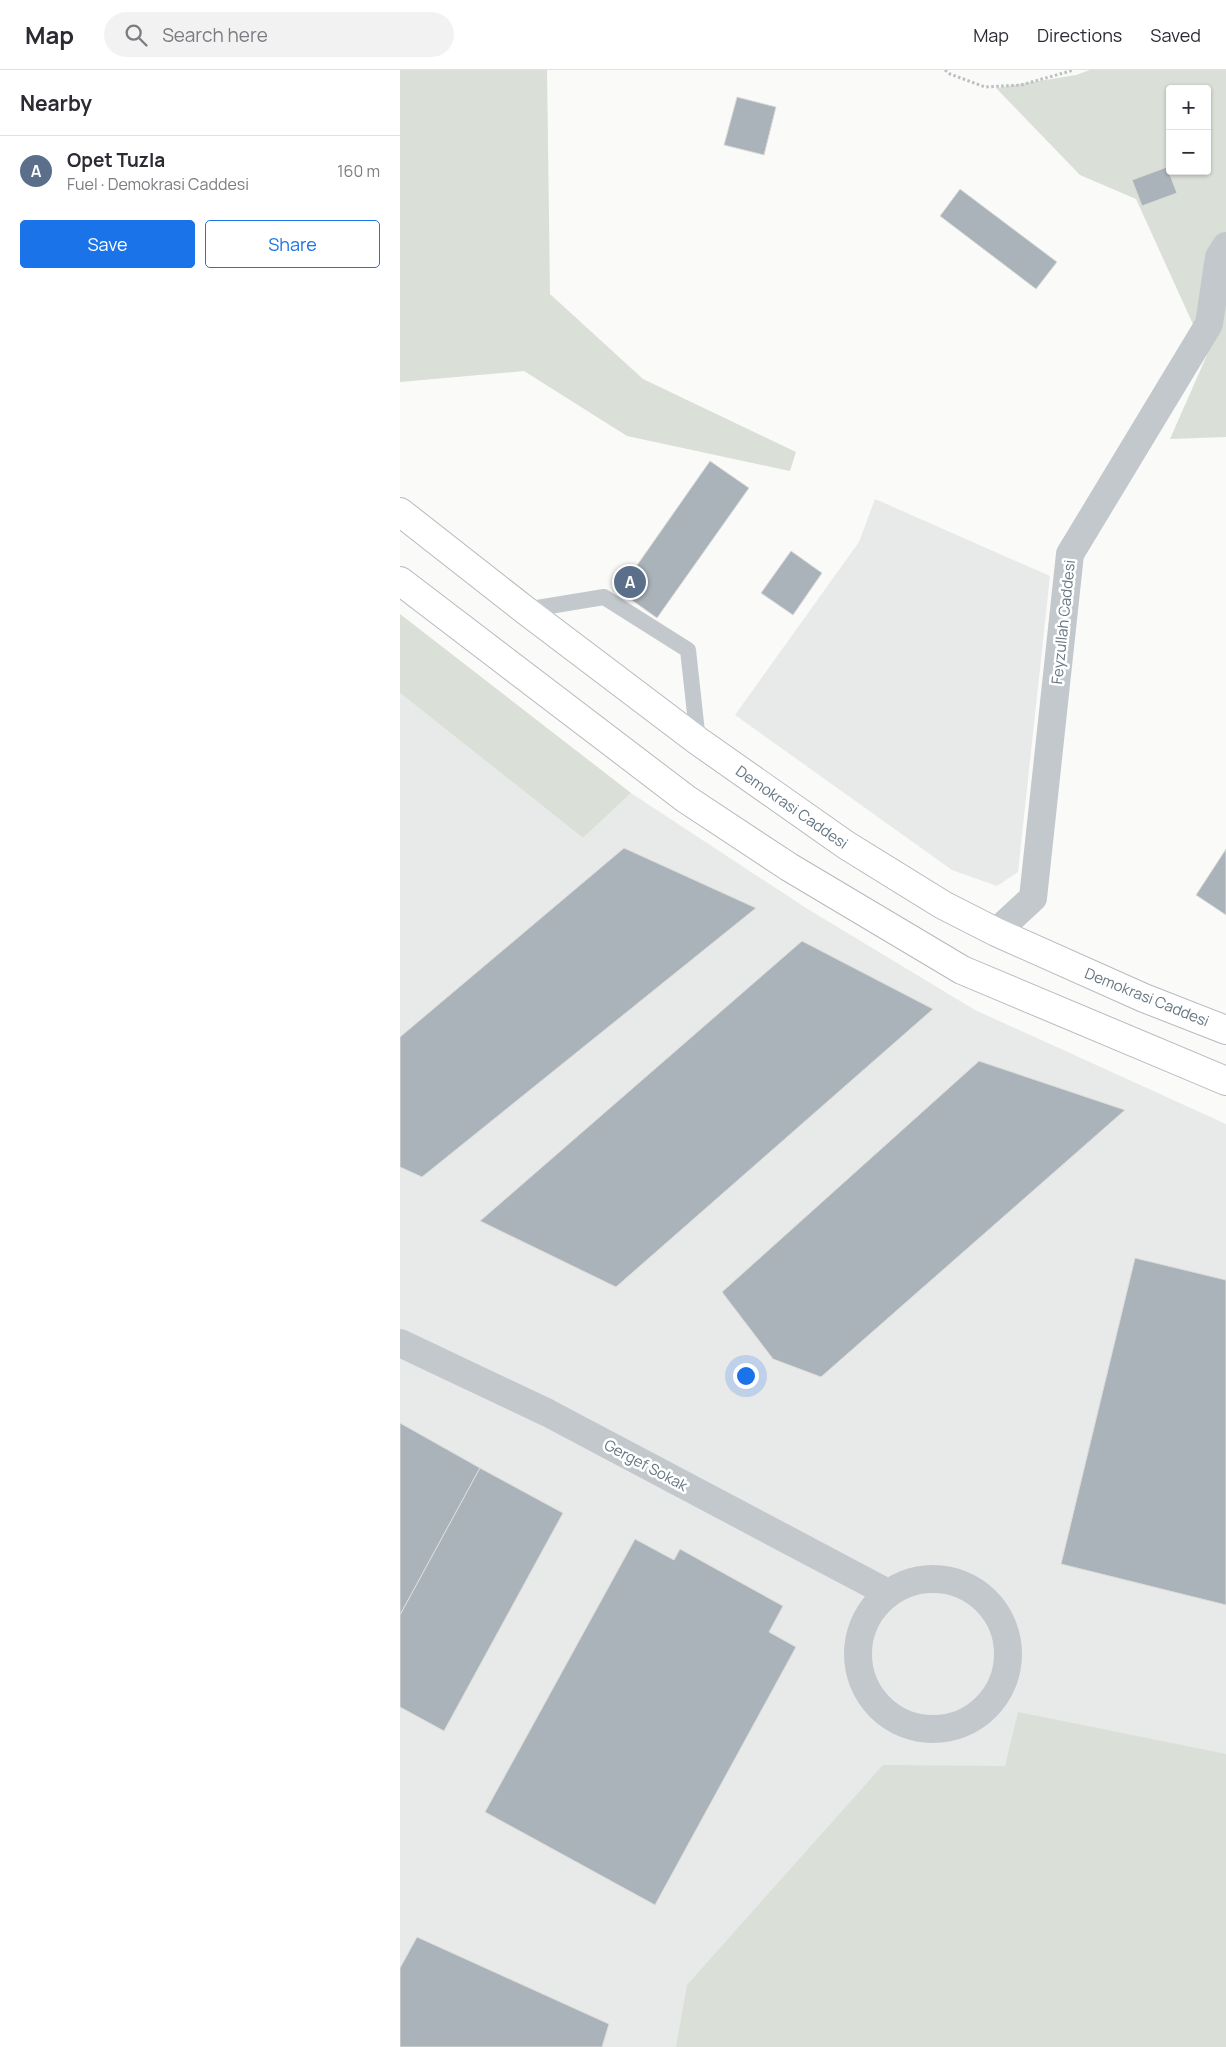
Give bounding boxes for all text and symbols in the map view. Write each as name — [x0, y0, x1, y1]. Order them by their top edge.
search box — [104, 12, 454, 57]
text: Map — [25, 18, 74, 51]
icon: search — [122, 21, 150, 49]
text: Search here — [162, 22, 268, 48]
text: Map — [973, 23, 1009, 47]
text: Directions — [1037, 23, 1122, 47]
text: Saved — [1150, 23, 1201, 47]
map controls — [1166, 85, 1211, 175]
button: + — [1166, 85, 1211, 130]
text: Nearby — [20, 89, 92, 117]
button: − — [1166, 130, 1211, 175]
text: Opet Tuzla — [67, 147, 165, 173]
text: A — [31, 160, 41, 182]
text: 160 m — [337, 160, 380, 182]
text: Fuel · Demokrasi Caddesi — [67, 173, 249, 195]
button: Save — [20, 220, 195, 268]
button: Share — [205, 220, 380, 268]
street label: Feyzullah Caddesi — [1046, 559, 1080, 685]
pin: A — [614, 563, 646, 601]
street label: Demokrasi Caddesi — [732, 760, 852, 854]
street label: Demokrasi Caddesi — [1082, 962, 1212, 1032]
your location — [733, 1363, 759, 1389]
street label: Gergef Sokak — [601, 1434, 692, 1496]

